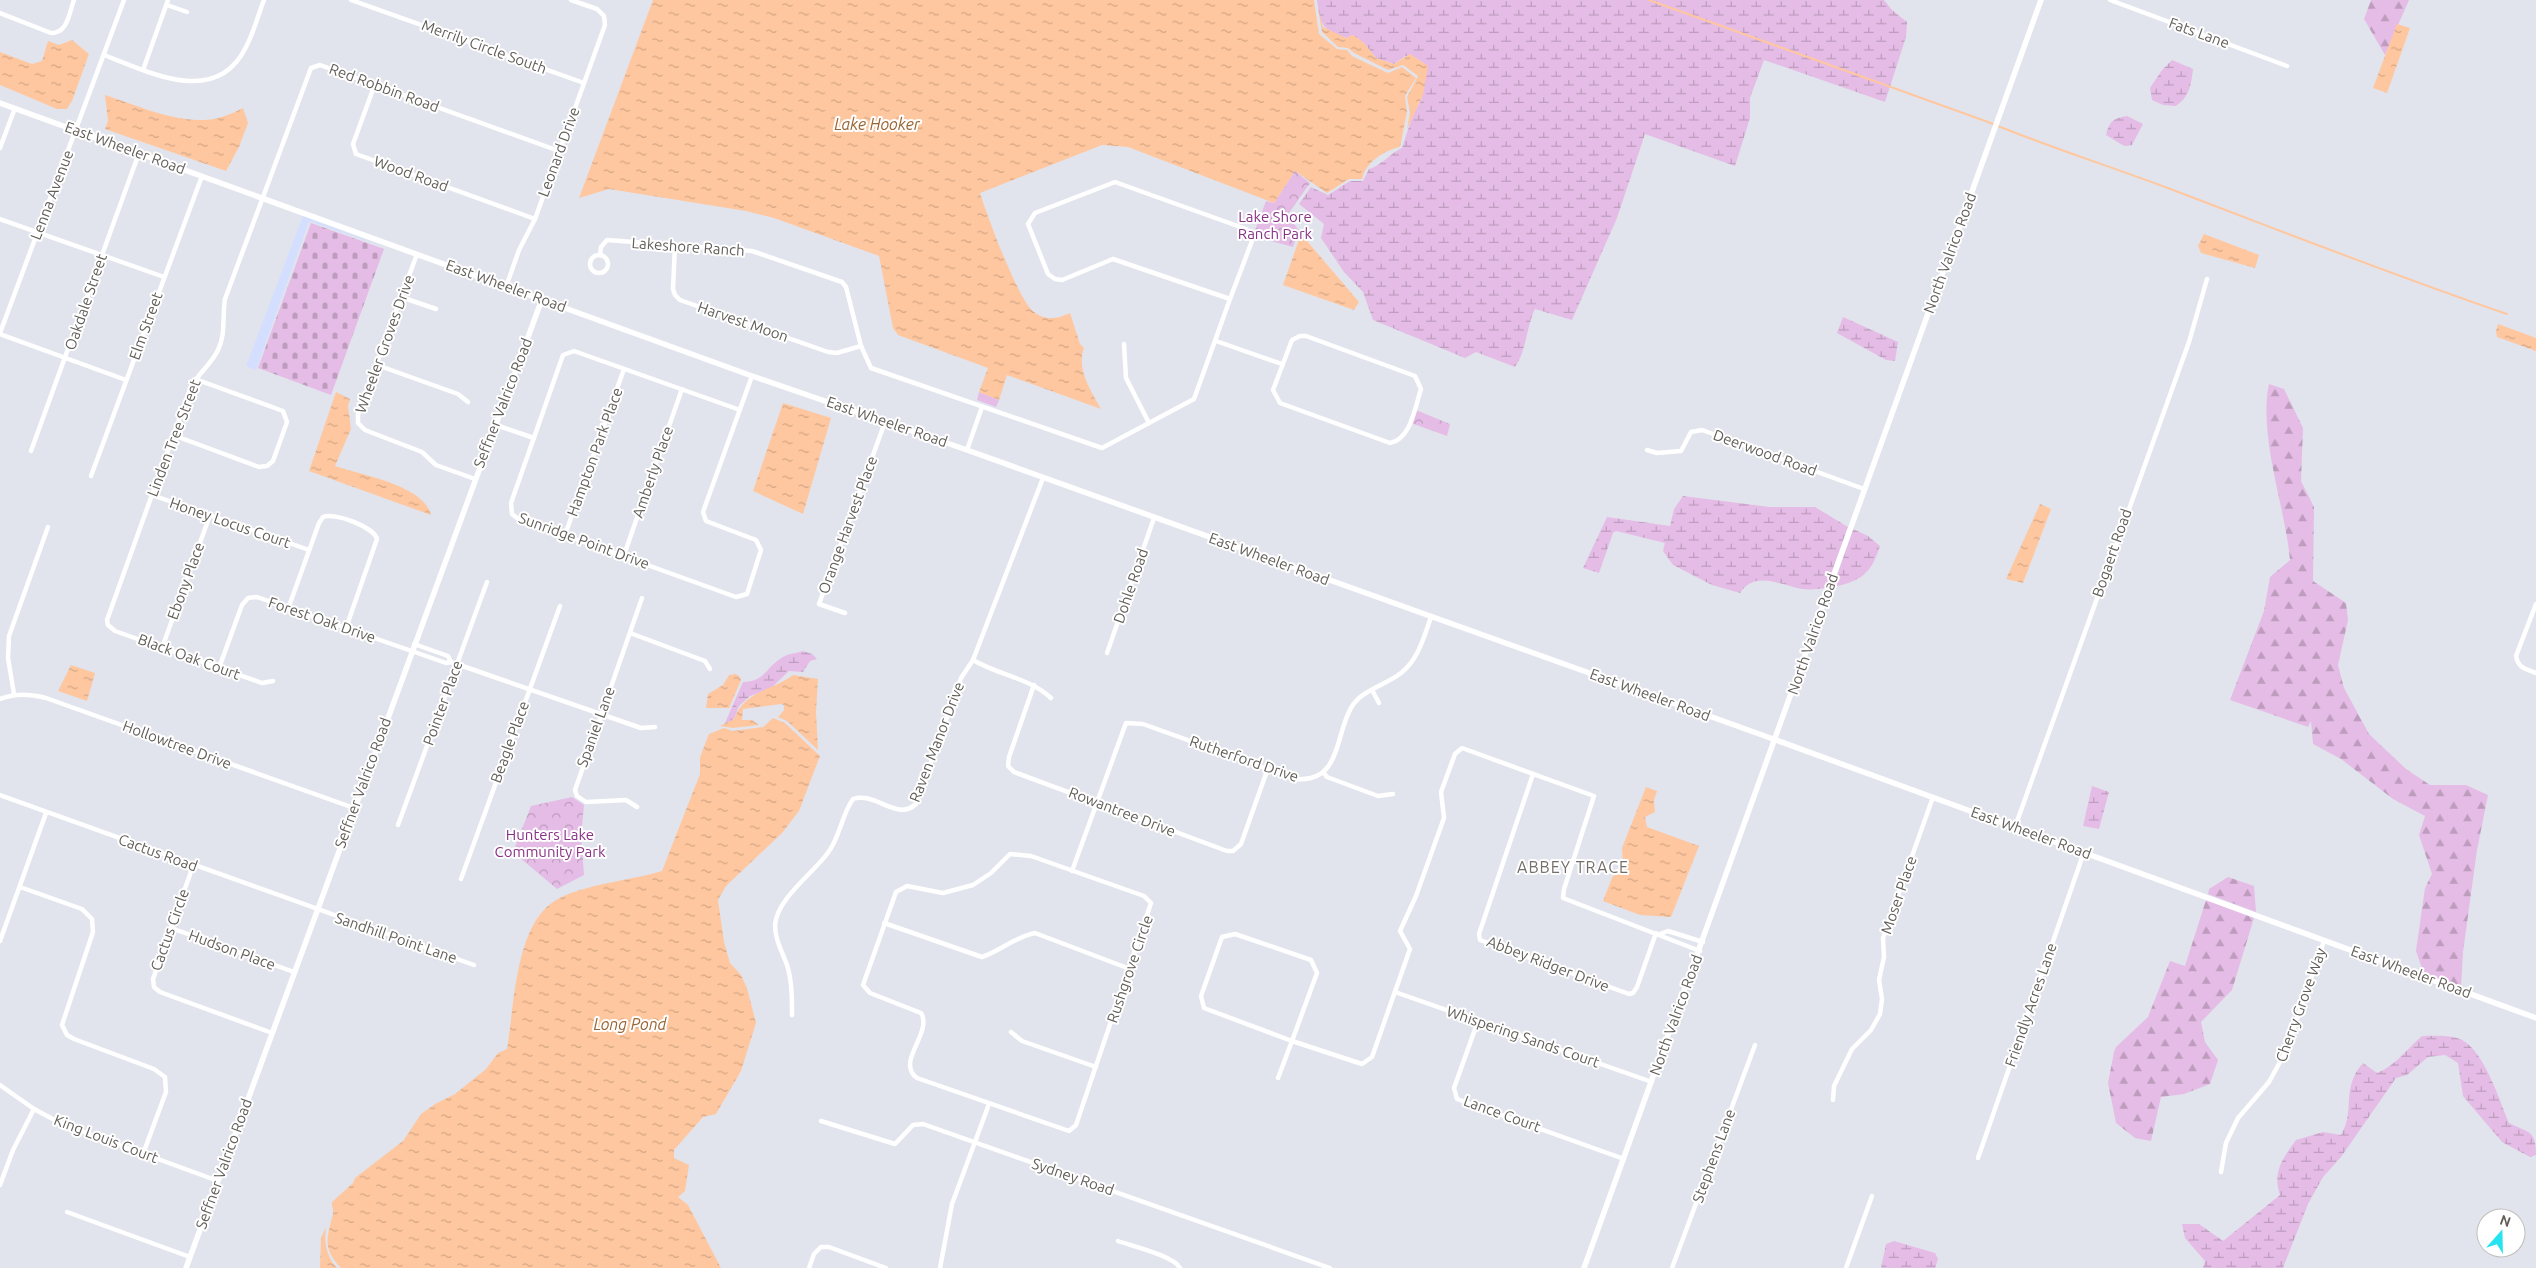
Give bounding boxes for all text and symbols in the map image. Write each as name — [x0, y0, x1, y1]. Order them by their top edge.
street label: Fats Lane — [2167, 14, 2232, 51]
street label: Merrily Circle South — [419, 16, 549, 77]
street label: Red Robbin Road — [327, 60, 441, 115]
street label: Leonard Drive — [534, 105, 583, 199]
water label: Lake Hooker — [834, 115, 921, 133]
street label: East Wheeler Road — [63, 118, 188, 177]
street label: Lenna Avenue — [27, 148, 76, 242]
street label: Wood Road — [372, 152, 451, 195]
street label: North Valrico Road — [1920, 190, 1979, 315]
park label: Lake Shore Ranch Park — [1238, 208, 1313, 242]
street label: Lakeshore Ranch — [631, 234, 745, 259]
street label: Oakdale Street — [61, 251, 110, 352]
street label: East Wheeler Road — [444, 256, 569, 315]
street label: Wheeler Groves Drive — [352, 272, 417, 415]
street label: Elm Street — [125, 290, 166, 362]
street label: Harvest Moon — [696, 298, 791, 345]
street label: Seffner Valrico Road — [470, 336, 535, 470]
street label: Linden Tree Street — [143, 377, 204, 499]
street label: Hampton Park Place — [563, 385, 626, 518]
street label: East Wheeler Road — [824, 393, 950, 450]
street label: Amberly Place — [629, 424, 676, 520]
street label: Deerwood Road — [1711, 426, 1819, 479]
street label: Orange Harvest Place — [815, 454, 880, 596]
street label: Honey Locus Court — [167, 494, 293, 551]
street label: Bogaert Road — [2088, 506, 2135, 599]
street label: Sunridge Point Drive — [516, 509, 652, 572]
street label: East Wheeler Road — [1207, 529, 1332, 588]
street label: Ebony Place — [164, 540, 207, 622]
street label: Dohle Road — [1110, 546, 1151, 626]
street label: North Valrico Road — [1784, 571, 1841, 697]
street label: Forest Oak Drive — [266, 593, 378, 646]
street label: Black Oak Court — [136, 630, 243, 683]
street label: Pointer Place — [419, 658, 466, 748]
street label: East Wheeler Road — [1588, 665, 1713, 724]
street label: Raven Manor Drive — [906, 679, 967, 804]
street label: Spaniel Lane — [573, 684, 618, 769]
street label: Beagle Place — [487, 699, 532, 785]
street label: Seffner Valrico Road — [331, 715, 394, 850]
street label: Hollowtree Drive — [120, 717, 234, 772]
street label: Rutherford Drive — [1187, 732, 1301, 785]
street label: Rowantree Drive — [1066, 783, 1178, 840]
street label: East Wheeler Road — [1969, 803, 2094, 862]
park label: Hunters Lake Community Park — [494, 826, 606, 860]
street label: Cactus Road — [116, 830, 200, 875]
street label: Moser Place — [1877, 854, 1920, 936]
district label: ABBEY TRACE — [1517, 858, 1629, 876]
street label: Cactus Circle — [147, 887, 192, 973]
street label: Sandhill Point Lane — [333, 909, 459, 966]
street label: Rushgrove Circle — [1103, 913, 1156, 1025]
street label: Hudson Place — [187, 926, 278, 973]
street label: Abbey Ridger Drive — [1485, 932, 1612, 995]
street label: Friendly Acres Lane — [2001, 941, 2060, 1069]
street label: East Wheeler Road — [2349, 942, 2474, 1001]
street label: Cherry Grove Way — [2272, 945, 2329, 1064]
street label: North Valrico Road — [1646, 952, 1705, 1077]
street label: Whispering Sands Court — [1444, 1002, 1602, 1071]
water label: Long Pond — [593, 1015, 668, 1033]
street label: Lance Court — [1461, 1092, 1543, 1135]
street label: Seffner Valrico Road — [192, 1096, 255, 1231]
street label: Stephens Lane — [1689, 1107, 1738, 1205]
street label: King Louis Court — [52, 1111, 161, 1166]
street label: Sydney Road — [1030, 1155, 1116, 1199]
north arrow — [2476, 1208, 2526, 1258]
text: N — [2498, 1211, 2513, 1230]

